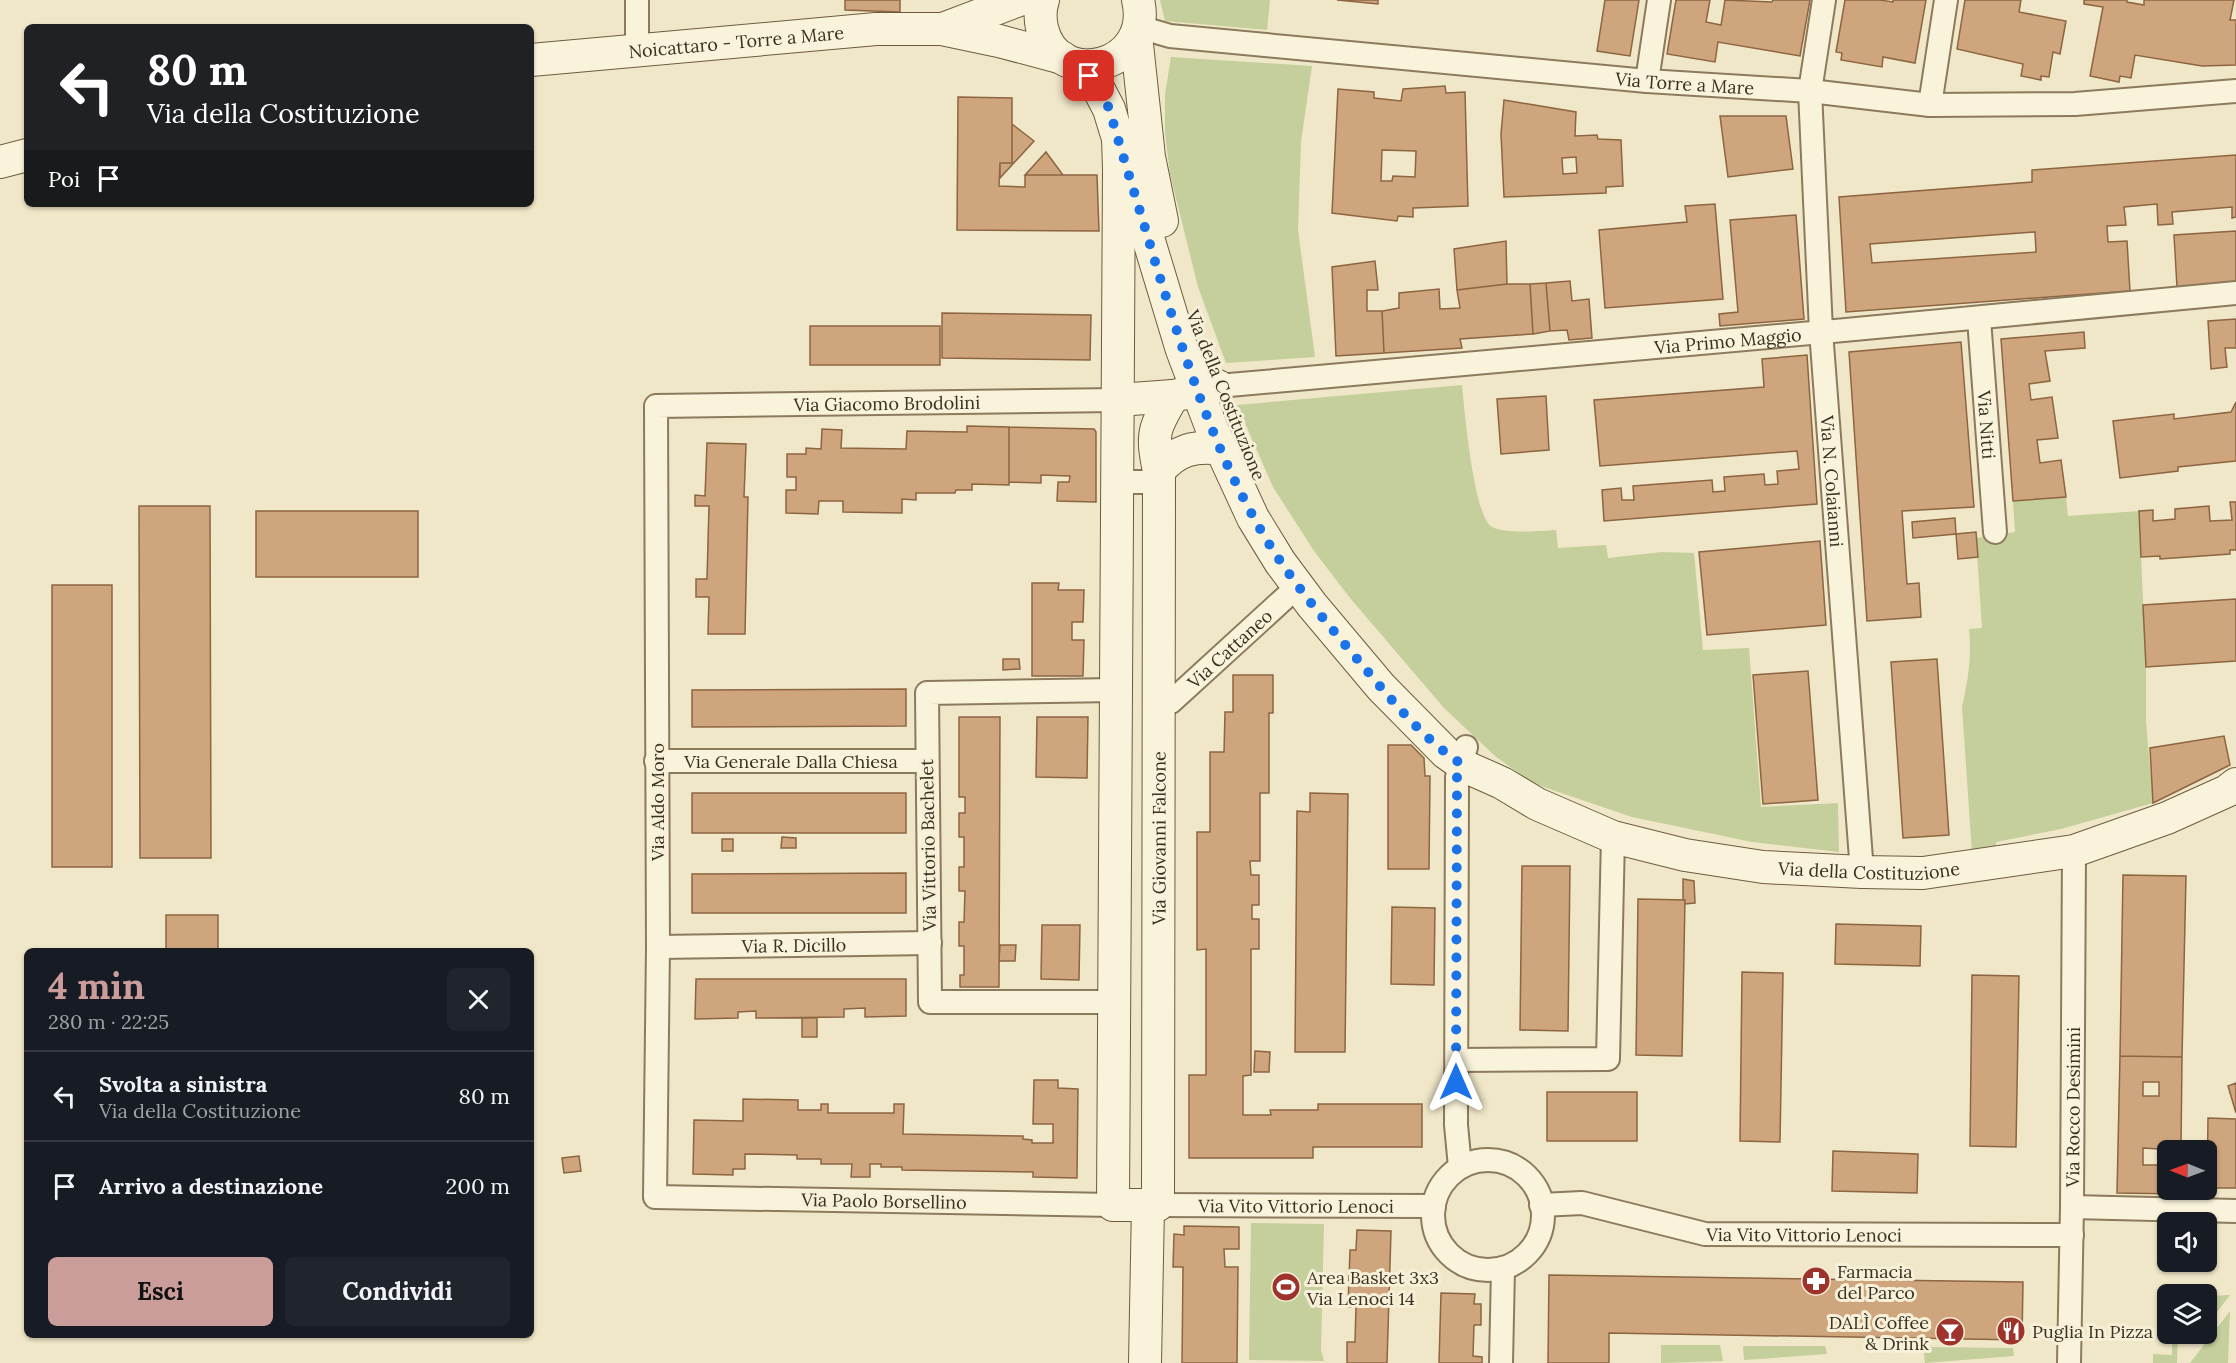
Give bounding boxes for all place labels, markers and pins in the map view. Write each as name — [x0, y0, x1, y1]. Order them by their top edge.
pin — [1063, 50, 1114, 101]
place label: Farmacia del Parco — [1837, 1260, 1915, 1304]
pharmacy icon: Farmacia del Parco — [1800, 1265, 1832, 1297]
place label: Area Basket 3x3 Via Lenoci 14 — [1306, 1266, 1439, 1310]
sports icon: Area Basket 3x3 Via Lenoci 14 — [1270, 1271, 1302, 1303]
place label: DALÌ Coffee & Drink — [1829, 1311, 1929, 1355]
restaurant icon: Puglia In Pizza — [1995, 1315, 2027, 1347]
bar icon: DALÌ Coffee & Drink — [1934, 1316, 1966, 1348]
place label: Puglia In Pizza — [2032, 1320, 2153, 1343]

